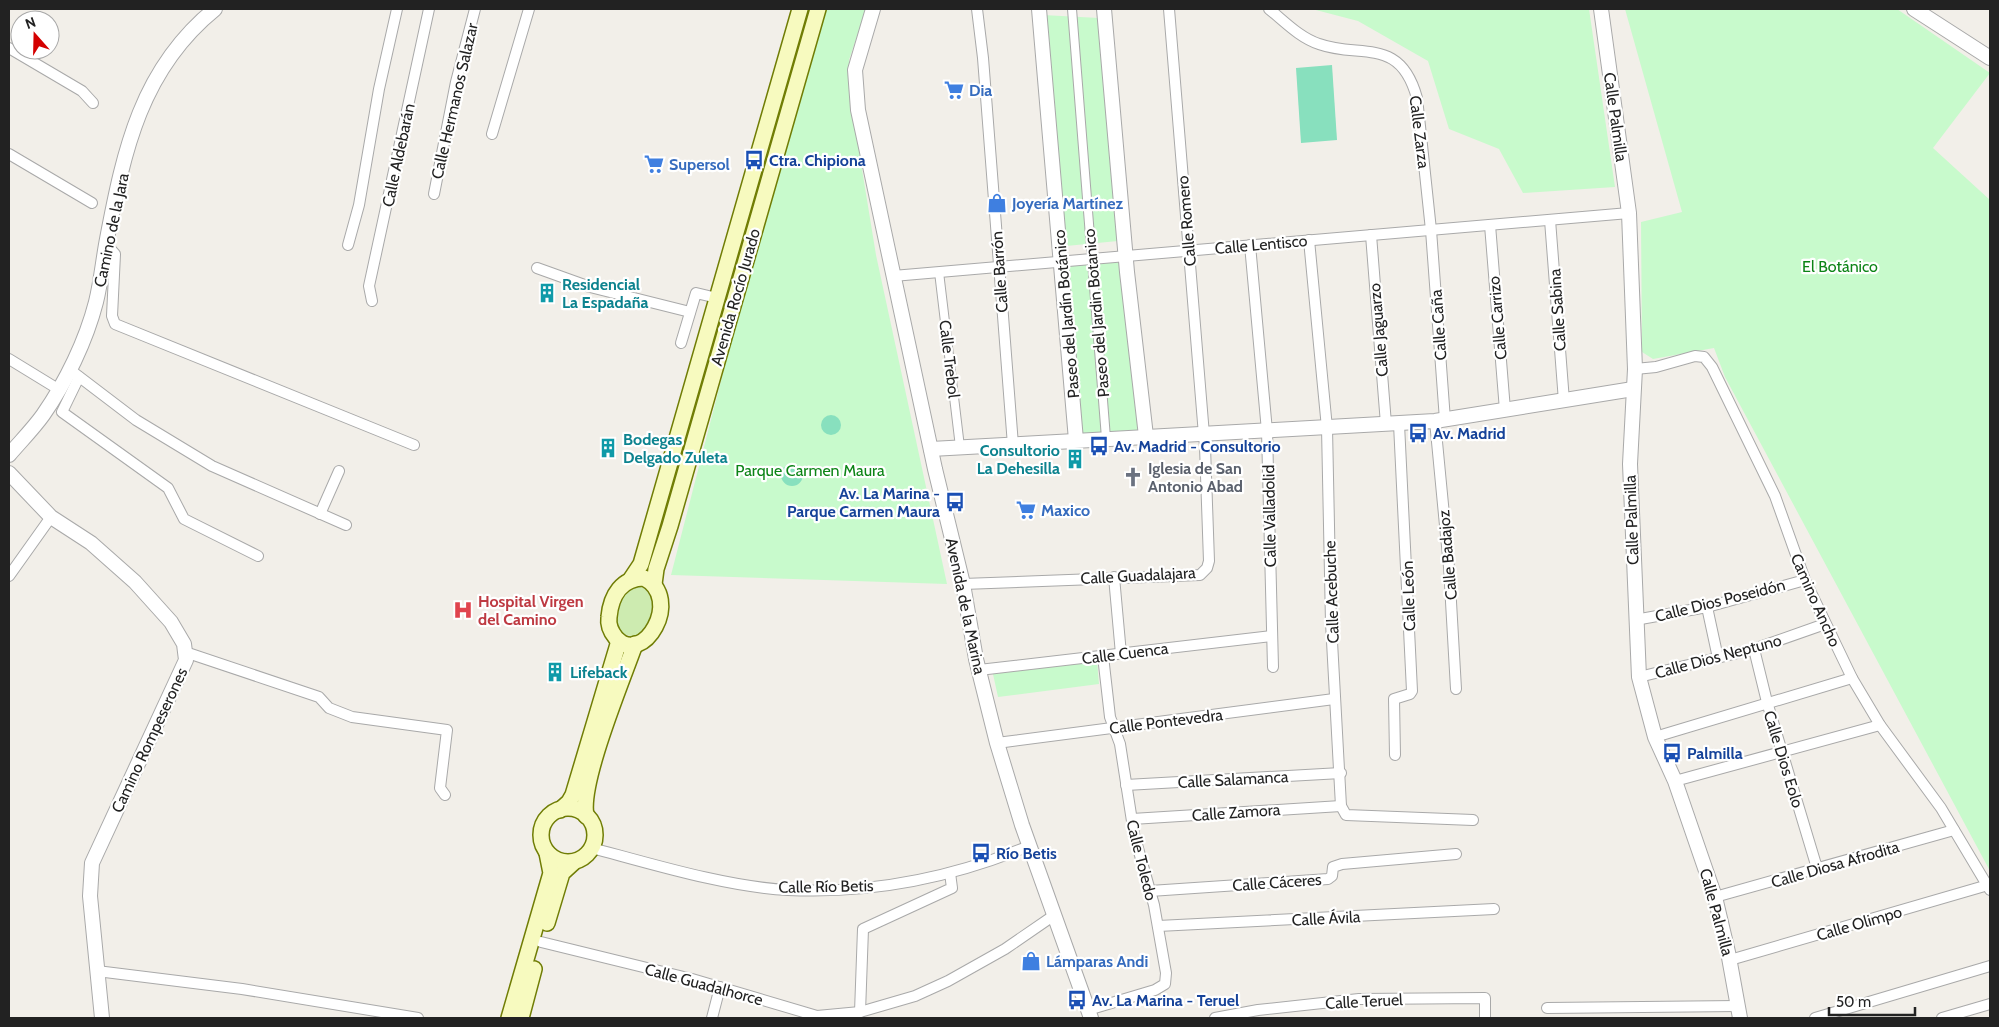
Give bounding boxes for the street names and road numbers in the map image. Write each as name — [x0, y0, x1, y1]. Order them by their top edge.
street label: Calle Hermanos Salazar — [427, 20, 482, 181]
street label: Calle Palmilla — [1600, 71, 1631, 163]
street label: Calle Zarza — [1406, 94, 1433, 170]
street label: Calle Aldebarán — [378, 102, 419, 209]
street label: Camino de la Jara — [90, 171, 133, 289]
street label: Calle Romero — [1173, 175, 1200, 267]
street label: Avenida Rocío Jurado — [707, 226, 764, 368]
street label: Paseo del Jardin Botanico — [1080, 228, 1113, 398]
street label: Paseo del Jardín Botánico — [1050, 229, 1083, 399]
street label: Calle Barrón — [987, 231, 1012, 313]
street label: Calle Lentisco — [1214, 231, 1308, 258]
street label: Calle Sabina — [1545, 268, 1570, 352]
street label: Calle Carrizo — [1484, 275, 1511, 361]
street label: Calle Jaguarzo — [1365, 282, 1392, 377]
street label: Calle Caña — [1427, 289, 1450, 361]
street label: Calle Trebol — [935, 319, 964, 399]
street label: Calle Valladolid — [1259, 465, 1280, 567]
street label: Calle Palmilla — [1620, 474, 1643, 565]
street label: Calle Badajoz — [1434, 509, 1461, 601]
street label: Avenida de la Marina — [942, 536, 989, 676]
street label: Calle Acebuche — [1320, 540, 1343, 644]
street label: Camino Ancho — [1787, 551, 1845, 650]
street label: Calle León — [1398, 560, 1419, 632]
street label: Calle Guadalajara — [1080, 563, 1196, 588]
street label: Calle Dios Poseidón — [1653, 575, 1787, 626]
street label: Calle Dios Neptuno — [1653, 630, 1784, 683]
street label: Calle Cuenca — [1081, 639, 1170, 668]
street label: Camino Rompeserones — [107, 664, 192, 816]
street label: Calle Pontevedra — [1108, 705, 1224, 738]
street label: Calle Dios Eolo — [1760, 708, 1807, 810]
street label: Calle Salamanca — [1177, 767, 1289, 792]
street label: Calle Zamora — [1191, 800, 1281, 825]
street label: Calle Toledo — [1122, 818, 1161, 903]
street label: Calle Diosa Afrodita — [1769, 837, 1902, 892]
street label: Calle Palmilla — [1696, 866, 1737, 958]
street label: Calle Cáceres — [1232, 870, 1323, 895]
street label: Calle Río Betis — [778, 876, 874, 897]
street label: Calle Olimpo — [1814, 902, 1904, 945]
street label: Calle Ávila — [1291, 907, 1361, 930]
street label: Calle Guadalhorce — [643, 960, 765, 1009]
street label: Calle Teruel — [1325, 990, 1404, 1013]

